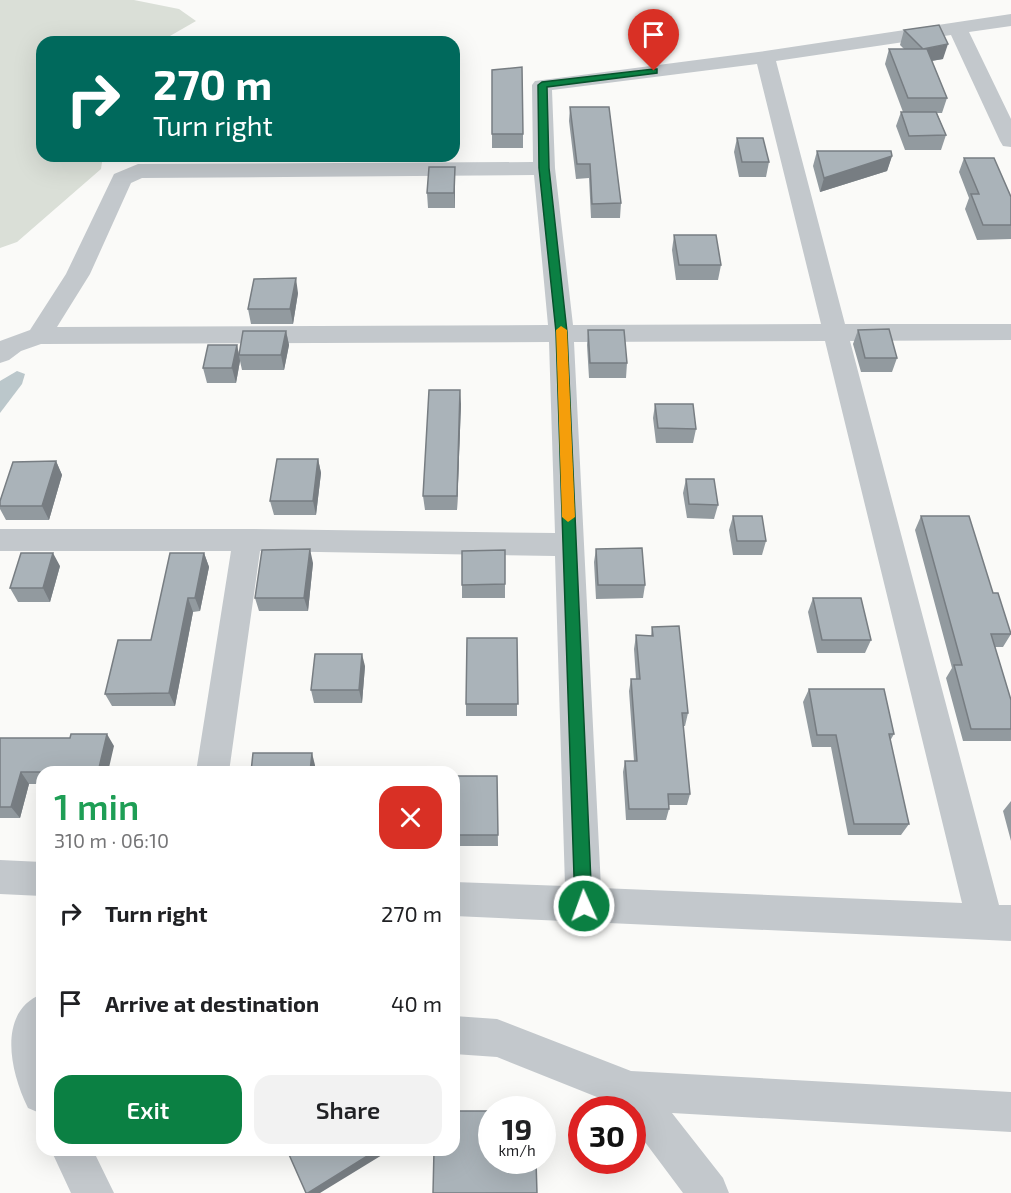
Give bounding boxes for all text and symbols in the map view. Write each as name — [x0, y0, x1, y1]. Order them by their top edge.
pin — [628, 9, 679, 71]
icon: arrive — [637, 18, 670, 51]
text: 270 m — [153, 58, 272, 108]
icon: right — [54, 60, 132, 138]
text: Turn right — [153, 109, 273, 141]
text: 1 min — [54, 784, 139, 827]
button: close — [379, 786, 442, 849]
text: 310 m · 06:10 — [54, 828, 169, 852]
position arrow — [552, 874, 616, 938]
icon: right — [54, 897, 87, 930]
text: Turn right — [105, 900, 207, 926]
text: 270 m — [381, 900, 442, 926]
icon: arrive — [54, 987, 87, 1020]
text: Arrive at destination — [105, 990, 319, 1016]
text: 40 m — [391, 990, 442, 1016]
button: Exit — [54, 1075, 242, 1144]
button: Share — [254, 1075, 442, 1144]
speed limit sign: 30 — [568, 1096, 646, 1174]
text: 19 — [502, 1110, 532, 1146]
text: km/h — [498, 1141, 536, 1159]

